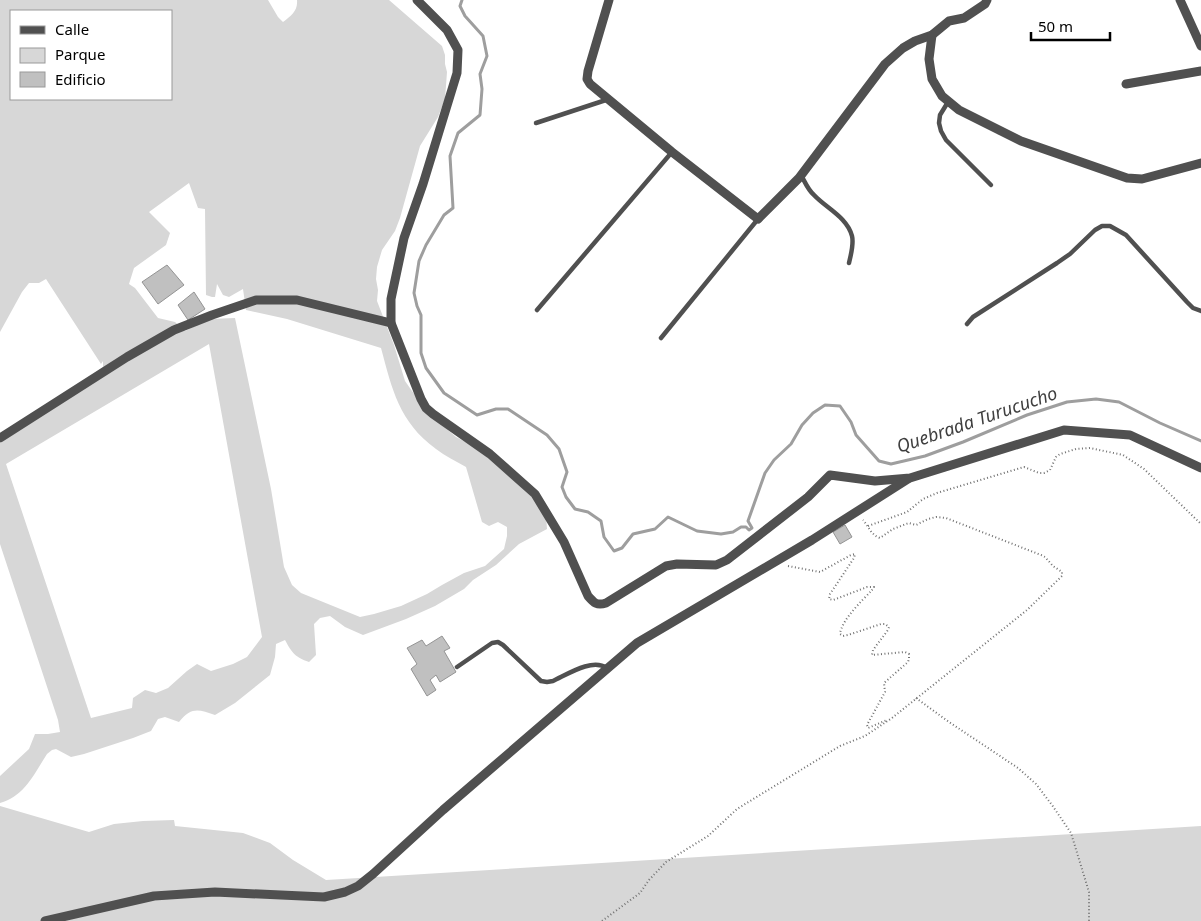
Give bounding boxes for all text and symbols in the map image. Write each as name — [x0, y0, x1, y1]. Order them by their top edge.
legend — [10, 10, 172, 100]
scale bar — [1031, 10, 1110, 42]
text: 50 m — [1038, 16, 1073, 36]
text: Calle — [55, 19, 89, 39]
text: Parque — [55, 44, 105, 64]
text: Edificio — [55, 69, 106, 89]
water label: Quebrada Turucucho — [893, 380, 1060, 458]

